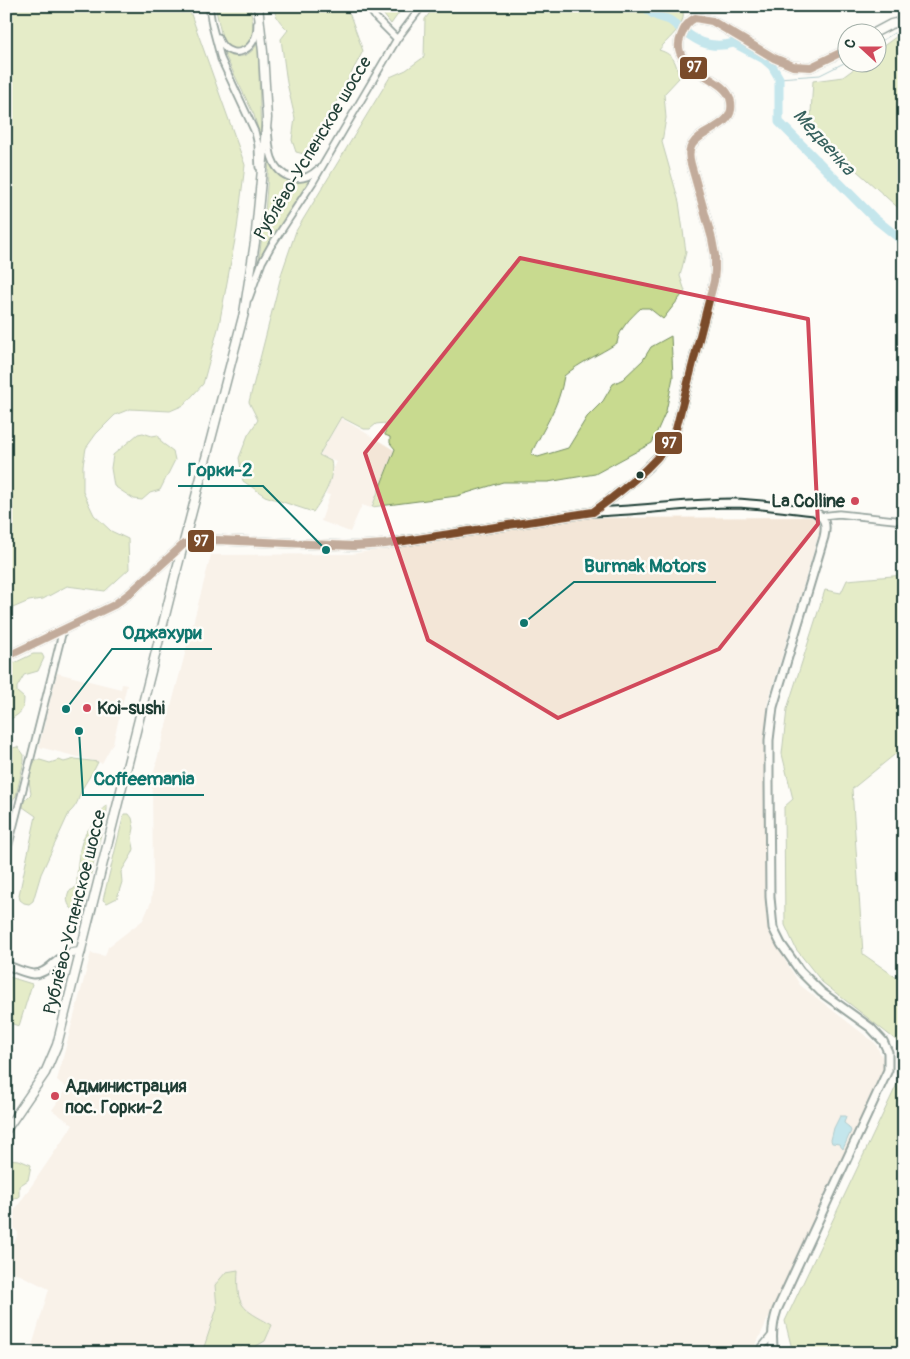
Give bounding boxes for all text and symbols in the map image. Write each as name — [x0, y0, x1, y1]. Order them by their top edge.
north arrow — [838, 22, 888, 72]
text: С — [841, 36, 860, 51]
street label: Рублёво-Успенское шоссе — [249, 52, 377, 244]
line badge: 97 — [679, 56, 708, 80]
text: 97 — [687, 59, 702, 76]
water label: Медвенка — [788, 104, 861, 181]
line badge: 97 — [654, 431, 683, 455]
text: 97 — [662, 435, 677, 452]
callout: Горки-2 — [178, 452, 263, 486]
text: Горки-2 — [187, 458, 253, 482]
unlabelled marker — [635, 470, 645, 480]
place label: La Colline — [771, 490, 846, 513]
marker: La Colline — [849, 495, 861, 507]
line badge: 97 — [187, 529, 215, 553]
text: 97 — [194, 533, 209, 550]
callout: Burmak Motors — [574, 548, 716, 582]
text: Burmak Motors — [584, 554, 706, 578]
callout: Оджахури — [112, 615, 212, 649]
text: Оджахури — [122, 621, 202, 645]
place label: Koi-sushi — [97, 697, 165, 720]
marker: Koi-sushi — [81, 702, 93, 714]
callout: Coffeemania — [83, 761, 204, 795]
text: Coffeemania — [93, 767, 195, 791]
street label: Рублёво-Успенское шоссе — [38, 807, 112, 1017]
place label: Администрация пос. Горки-2 — [65, 1075, 187, 1119]
marker: Администрация пос. Горки-2 — [49, 1090, 61, 1102]

